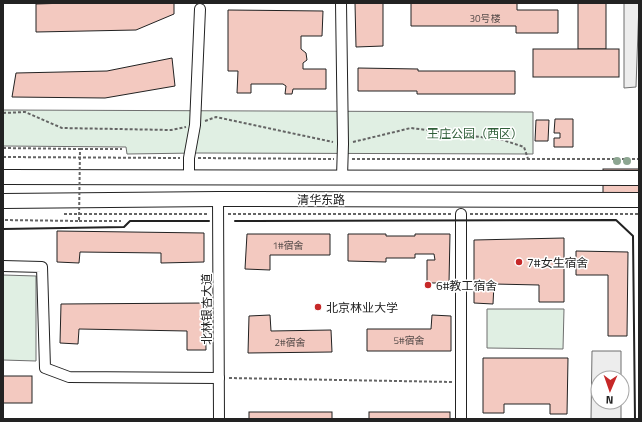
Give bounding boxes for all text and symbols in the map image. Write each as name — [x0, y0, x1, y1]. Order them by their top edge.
house number: 30号楼 — [469, 11, 501, 26]
park label: 王庄公园（西区） — [427, 124, 523, 143]
street label: 清华东路 — [297, 190, 345, 209]
house number: 1#宿舍 — [272, 238, 304, 253]
place label: 7#女生宿舍 — [527, 253, 588, 272]
marker: 7#女生宿舍 — [514, 257, 524, 267]
street label: 北林银杏大道 — [197, 273, 216, 345]
place label: 6#教工宿舍 — [436, 276, 497, 295]
marker: 6#教工宿舍 — [423, 280, 433, 290]
place label: 北京林业大学 — [326, 298, 398, 317]
marker: 北京林业大学 — [313, 302, 323, 312]
house number: 5#宿舍 — [393, 333, 425, 348]
house number: 2#宿舍 — [274, 335, 306, 350]
north arrow — [590, 370, 630, 410]
text: N — [606, 392, 614, 408]

